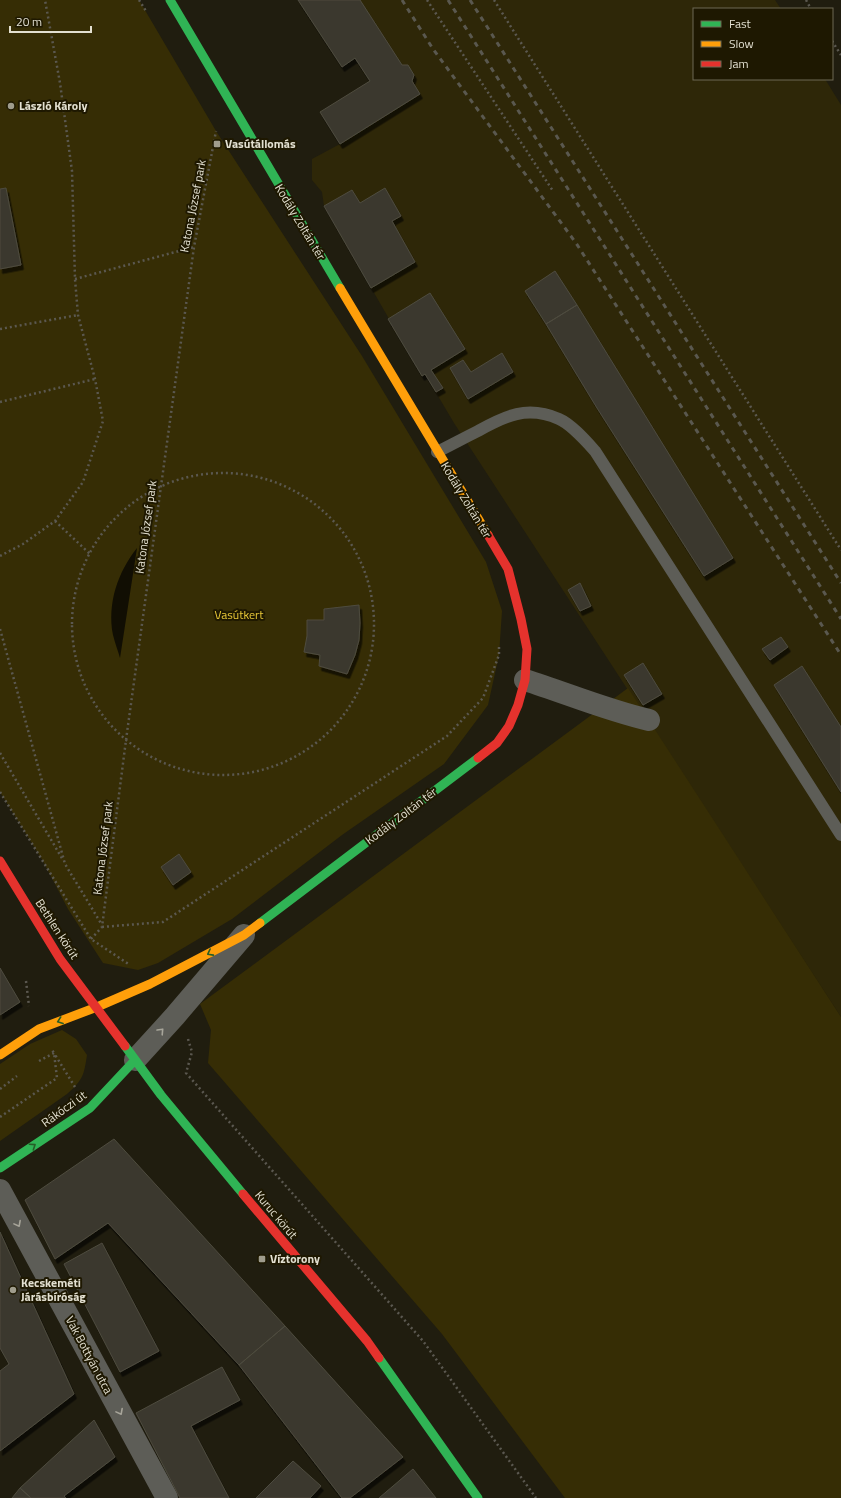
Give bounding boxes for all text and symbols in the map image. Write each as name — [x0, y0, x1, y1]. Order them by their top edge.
scale bar — [10, 8, 91, 34]
legend — [693, 8, 833, 80]
text: 20 m — [16, 12, 42, 31]
text: Fast — [729, 14, 752, 33]
text: Slow — [729, 34, 754, 53]
text: Jam — [729, 54, 749, 73]
place label: László Károly — [19, 96, 87, 115]
marker: László Károly — [6, 101, 16, 111]
place label: Vasútállomás — [225, 134, 296, 153]
marker: Vasútállomás — [212, 139, 222, 149]
street label: Katona József park — [174, 158, 211, 254]
street label: Kodály Zoltán tér — [270, 180, 331, 263]
street label: Kodály Zoltán tér — [436, 458, 497, 541]
street label: Katona József park — [130, 479, 161, 575]
park label: Vasútkert — [215, 605, 264, 624]
street label: Kodály Zoltán tér — [361, 782, 441, 849]
street label: Katona József park — [87, 800, 118, 896]
street label: Bethlen körút — [31, 895, 85, 963]
one-way arrow — [206, 948, 214, 956]
one-way arrow — [57, 1017, 64, 1025]
one-way arrow — [157, 1028, 164, 1036]
street label: Rákóczi út — [37, 1085, 91, 1132]
one-way arrow — [28, 1144, 35, 1151]
street label: Kuruc körút — [250, 1186, 303, 1244]
one-way arrow — [14, 1220, 21, 1227]
place label: Víztorony — [270, 1249, 320, 1268]
marker: Víztorony — [257, 1254, 267, 1264]
place label: Kecskeméti Járásbíróság — [21, 1273, 86, 1306]
marker: Kecskeméti Járásbíróság — [8, 1285, 18, 1295]
street label: Vak Bottyán utca — [61, 1312, 118, 1397]
one-way arrow — [116, 1408, 123, 1416]

